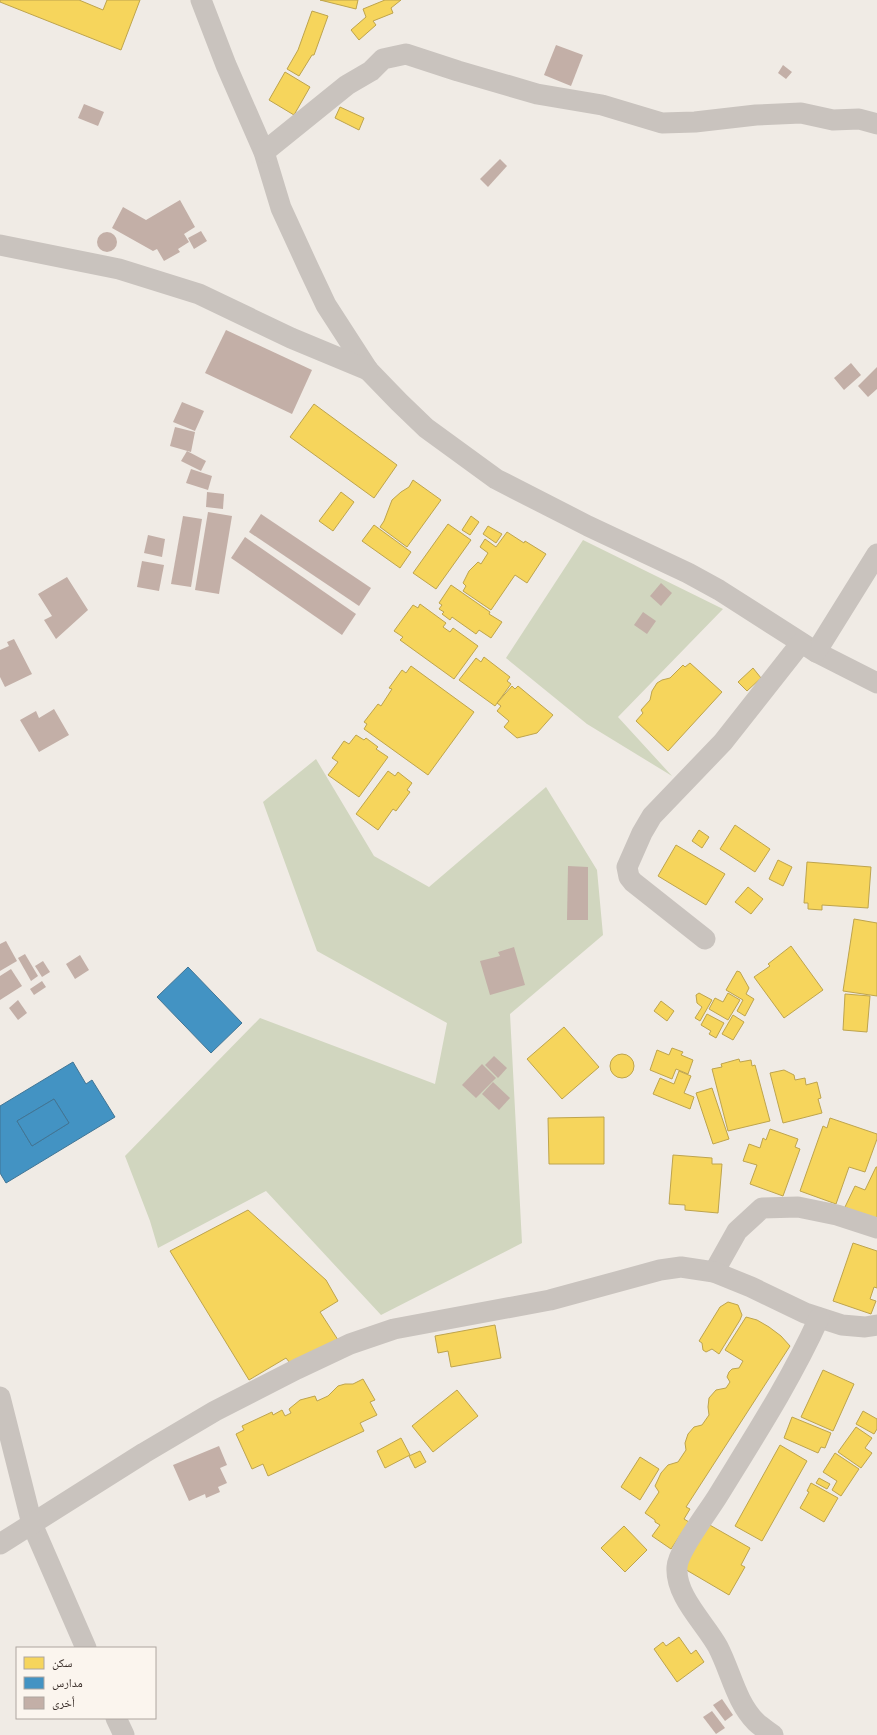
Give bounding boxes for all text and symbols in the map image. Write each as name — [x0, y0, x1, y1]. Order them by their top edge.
legend — [16, 1647, 156, 1719]
text: سكن — [52, 1656, 73, 1670]
text: مدارس — [52, 1676, 83, 1690]
text: أخرى — [52, 1696, 75, 1710]

